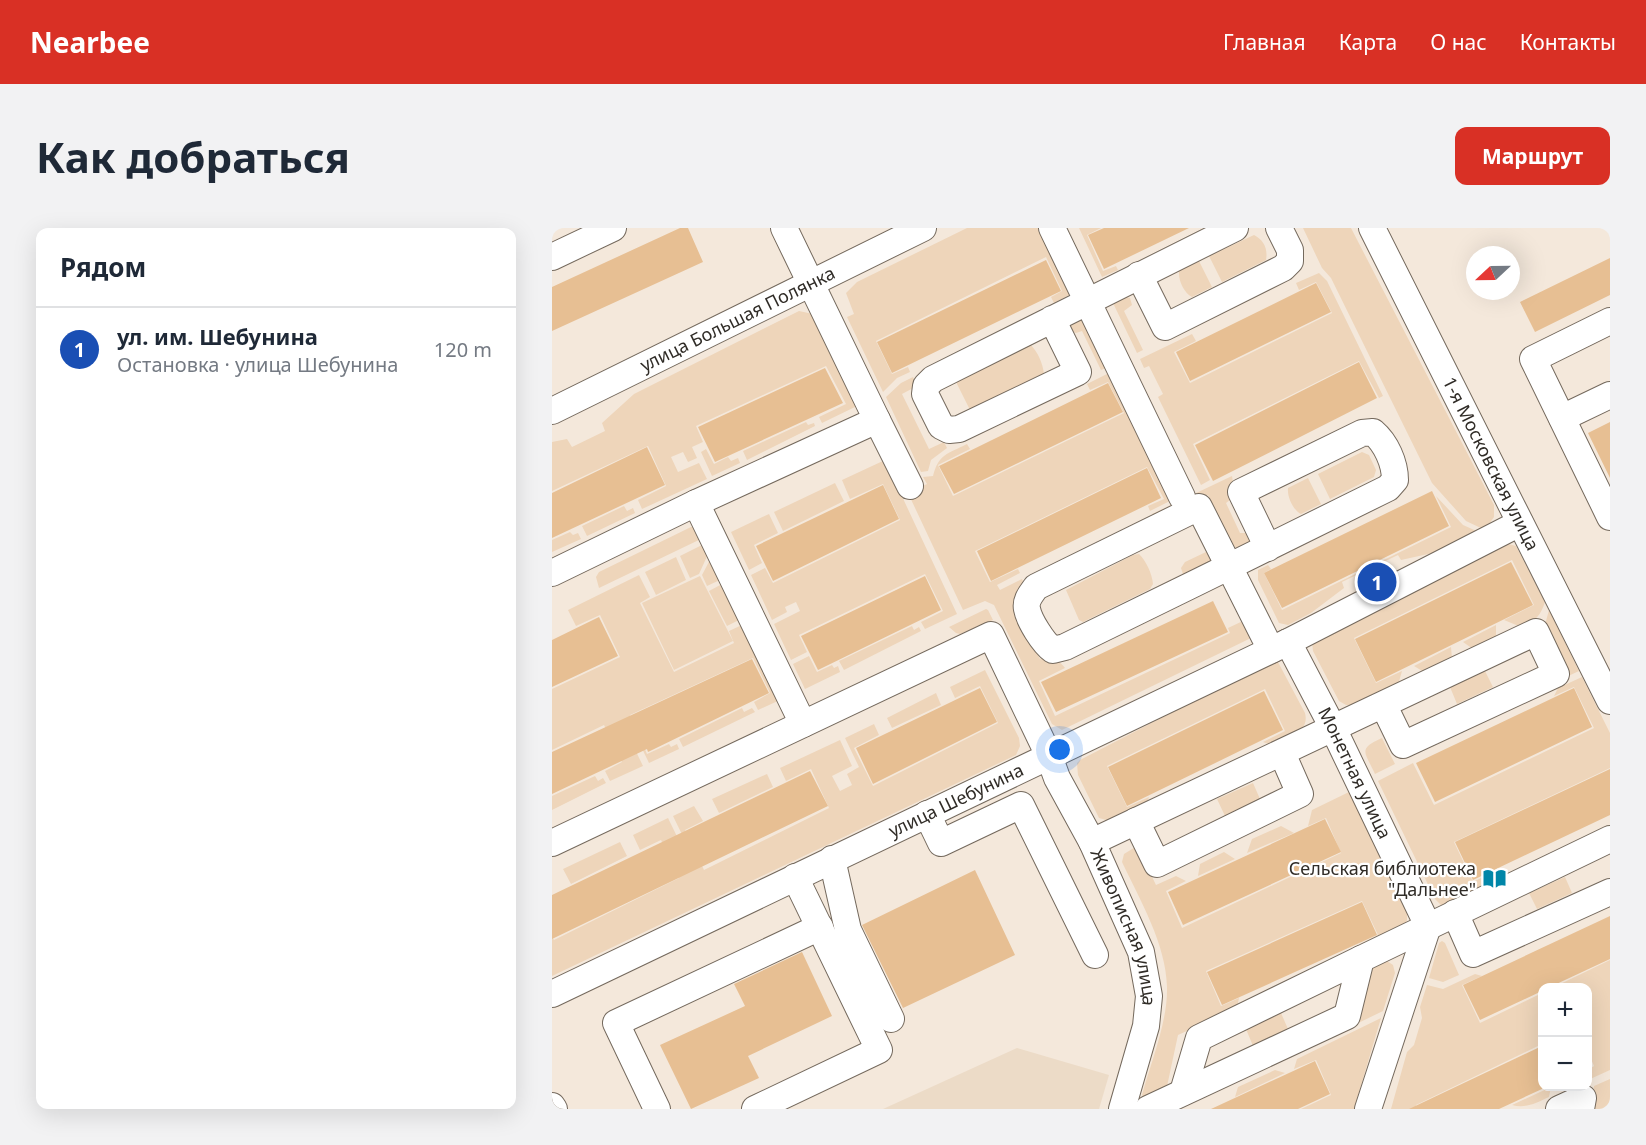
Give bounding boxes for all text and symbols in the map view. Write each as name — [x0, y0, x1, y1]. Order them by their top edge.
text: Nearbee — [30, 23, 150, 61]
text: Главная — [1223, 28, 1306, 56]
text: Карта — [1339, 28, 1397, 56]
text: О нас — [1430, 28, 1487, 56]
text: Контакты — [1520, 28, 1616, 56]
button: Маршрут — [1455, 127, 1610, 185]
text: Как добраться — [36, 128, 350, 185]
north arrow — [1466, 246, 1520, 300]
text: Рядом — [60, 249, 146, 285]
street label: улица Большая Полянка — [636, 260, 839, 377]
text: ул. им. Шебунина — [117, 321, 318, 351]
text: 1 — [74, 336, 85, 363]
text: 120 m — [434, 336, 492, 363]
text: Остановка · улица Шебунина — [117, 351, 398, 378]
street label: 1-я Московская улица — [1438, 373, 1545, 554]
pin: 1 — [1358, 560, 1396, 604]
street label: Монетная улица — [1313, 703, 1397, 842]
your location — [1045, 735, 1074, 764]
street label: улица Шебунина — [884, 757, 1027, 842]
street label: Живописная улица — [1085, 844, 1162, 1007]
place label: Сельская библиотека "Дальнее" — [1289, 856, 1476, 901]
library icon: Сельская библиотека "Дальнее" — [1481, 866, 1507, 892]
map controls — [1538, 983, 1592, 1091]
button: + — [1538, 983, 1592, 1037]
button: − — [1538, 1037, 1592, 1091]

